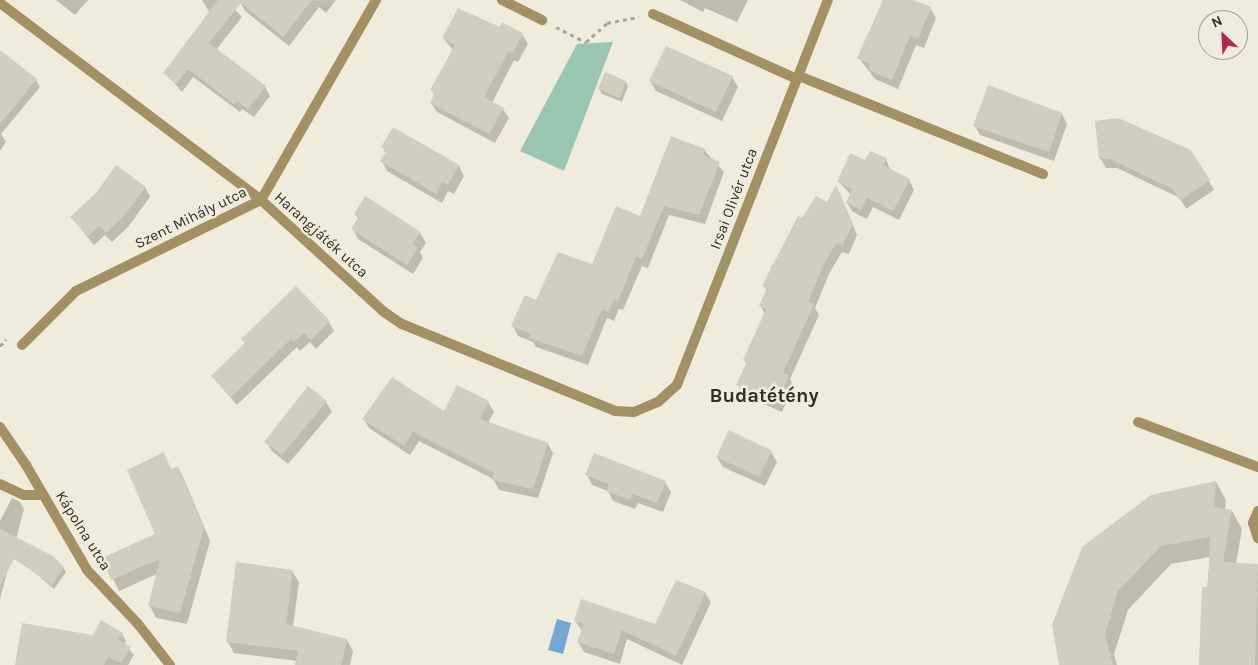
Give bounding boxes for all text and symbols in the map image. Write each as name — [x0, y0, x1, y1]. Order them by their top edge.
north arrow — [1198, 10, 1248, 60]
text: N — [1209, 12, 1225, 32]
street label: Irsai Olivér utca — [706, 146, 762, 252]
street label: Szent Mihály utca — [132, 183, 250, 253]
street label: Harangjáték utca — [271, 188, 371, 282]
district label: Budatétény — [710, 383, 818, 407]
street label: Kápolna utca — [51, 488, 115, 574]

